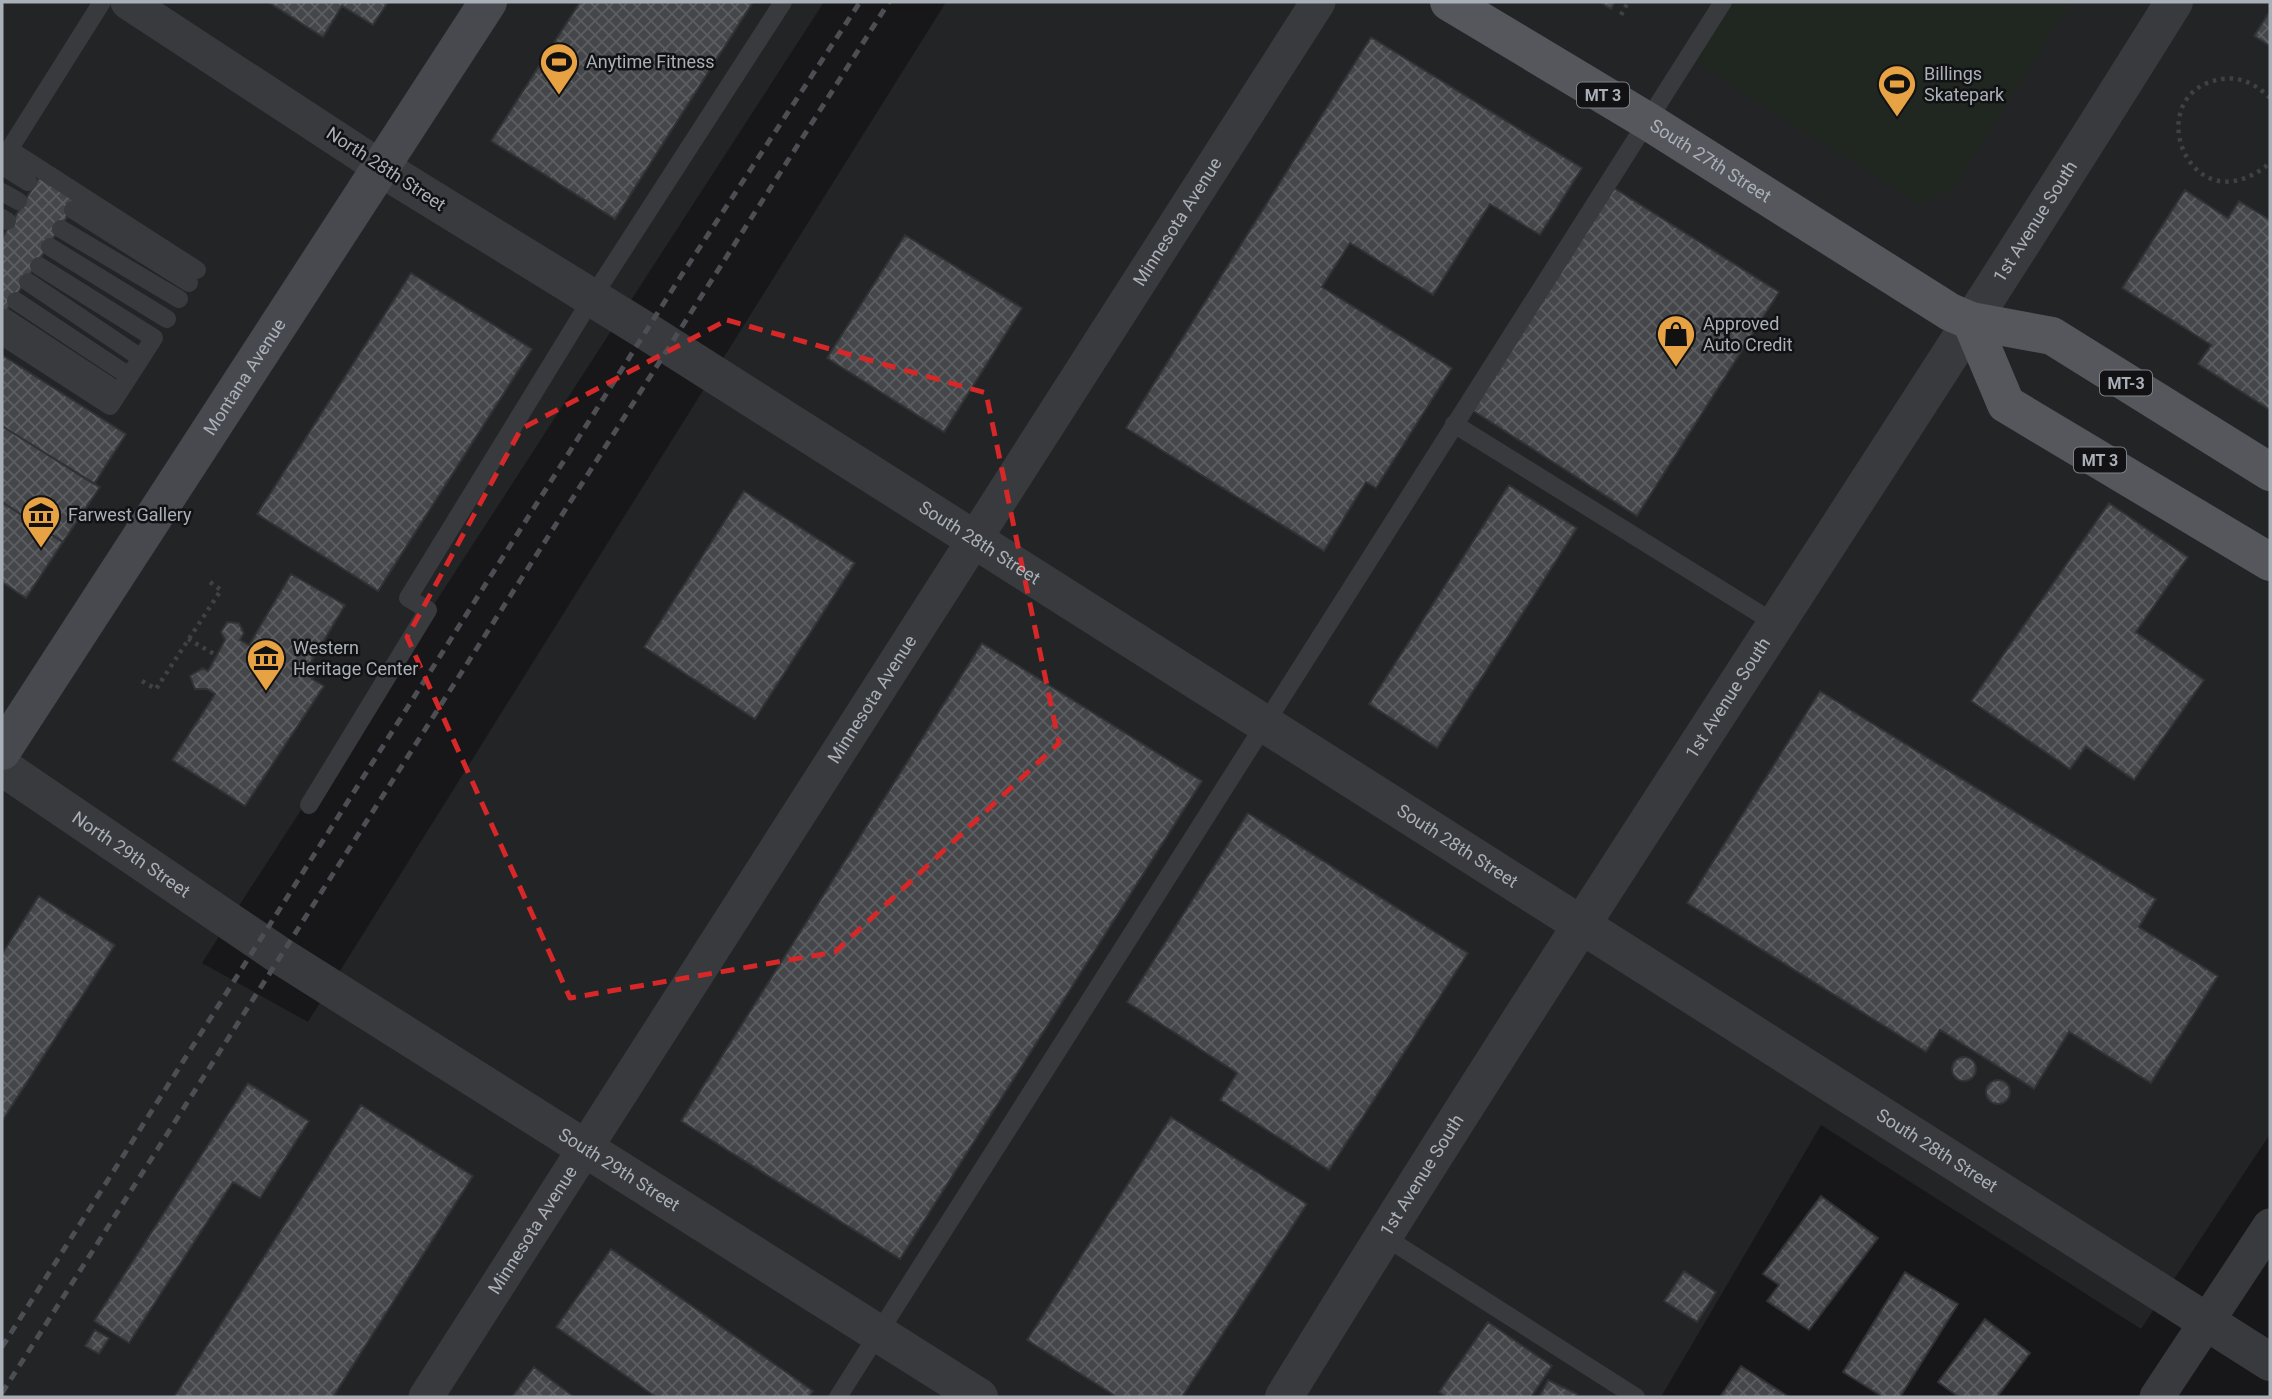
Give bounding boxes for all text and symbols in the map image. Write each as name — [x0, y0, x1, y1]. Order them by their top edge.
sports icon: Anytime Fitness — [538, 41, 580, 96]
place label: Anytime Fitness — [586, 51, 715, 72]
sports icon: Billings Skatepark — [1876, 63, 1918, 118]
place label: Billings Skatepark — [1924, 63, 2005, 105]
road number: MT 3 — [1577, 82, 1629, 108]
street label: South 27th Street — [1646, 114, 1775, 207]
street label: North 28th Street — [323, 122, 450, 215]
street label: Minnesota Avenue — [1128, 153, 1226, 290]
street label: 1st Avenue South — [1988, 157, 2081, 286]
shop icon: Approved Auto Credit — [1655, 313, 1697, 368]
place label: Approved Auto Credit — [1703, 313, 1793, 355]
street label: Montana Avenue — [199, 314, 290, 439]
road number: MT-3 — [2100, 370, 2152, 396]
road number: MT 3 — [2074, 447, 2126, 472]
museum icon: Farwest Gallery — [20, 494, 62, 549]
street label: South 28th Street — [915, 496, 1044, 589]
place label: Farwest Gallery — [68, 504, 192, 525]
street label: Minnesota Avenue — [823, 631, 920, 767]
street label: 1st Avenue South — [1681, 633, 1774, 762]
museum icon: Western Heritage Center — [245, 637, 287, 692]
place label: Western Heritage Center — [293, 637, 418, 679]
street label: South 28th Street — [1393, 800, 1522, 892]
street label: North 29th Street — [68, 807, 194, 902]
street label: South 28th Street — [1873, 1104, 2002, 1196]
street label: 1st Avenue South — [1375, 1110, 1468, 1240]
street label: South 29th Street — [555, 1123, 684, 1215]
street label: Minnesota Avenue — [483, 1162, 581, 1298]

